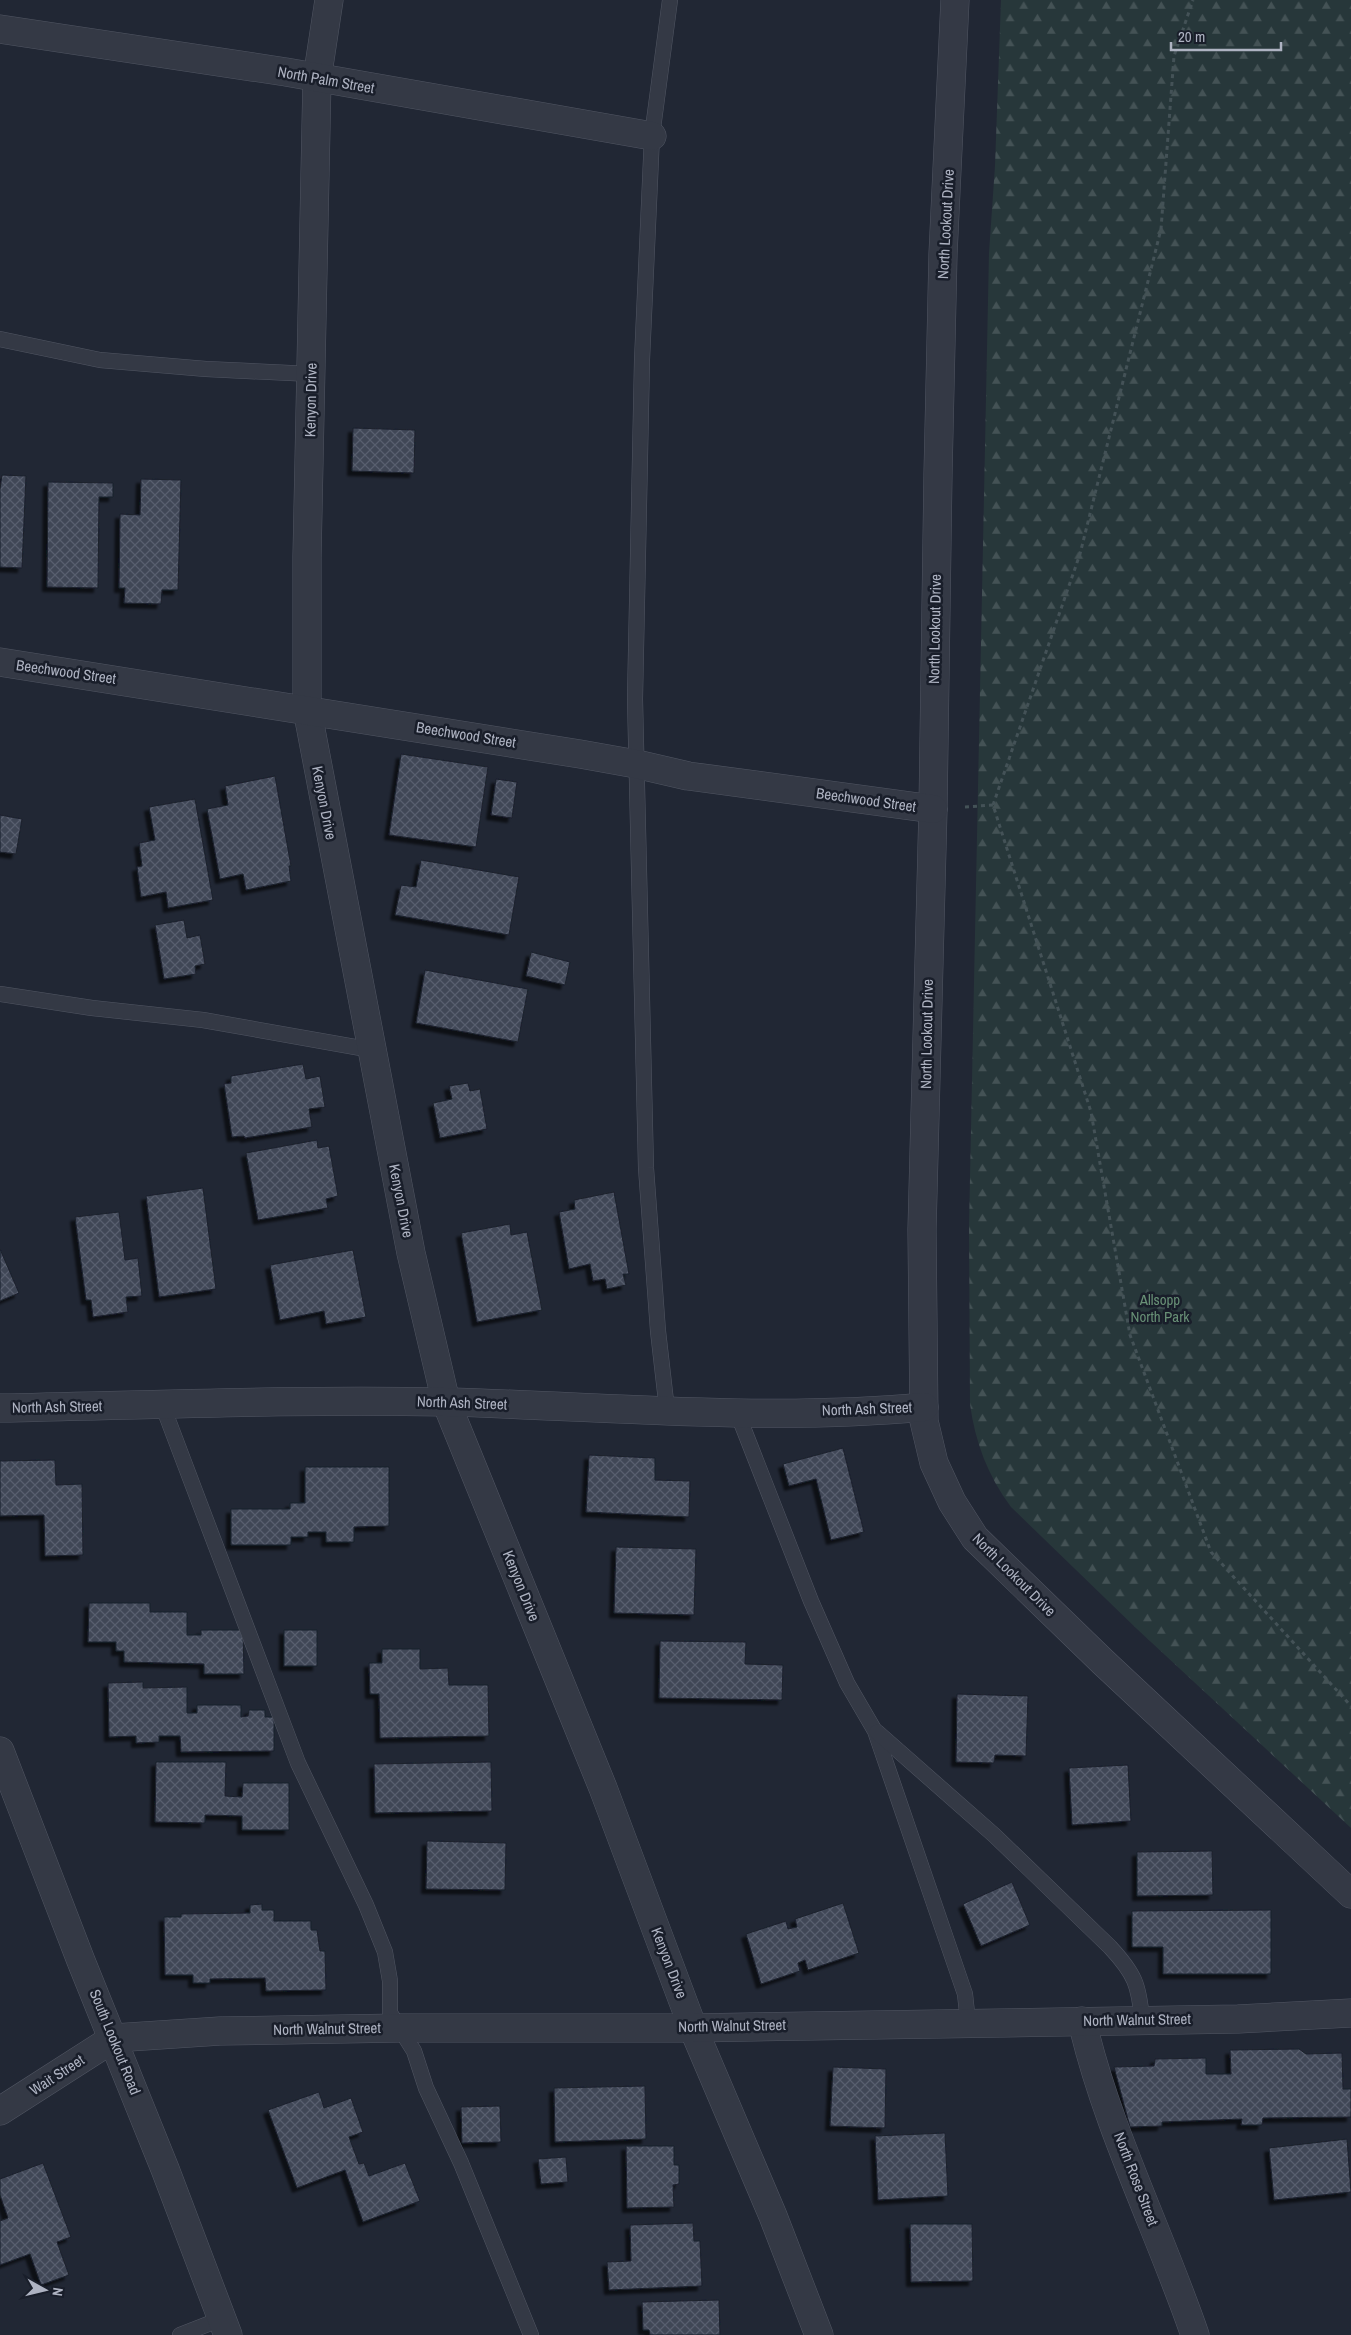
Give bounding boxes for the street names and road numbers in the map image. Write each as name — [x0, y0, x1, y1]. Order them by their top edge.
street label: North Palm Street — [276, 61, 377, 98]
street label: North Lookout Drive — [932, 168, 959, 279]
street label: Kenyon Drive — [299, 362, 322, 437]
street label: North Lookout Drive — [923, 574, 946, 684]
street label: Beechwood Street — [15, 654, 118, 689]
street label: Beechwood Street — [415, 716, 518, 753]
street label: Kenyon Drive — [307, 764, 342, 842]
street label: Beechwood Street — [815, 782, 918, 817]
street label: North Lookout Drive — [915, 979, 938, 1089]
street label: Kenyon Drive — [384, 1162, 419, 1240]
street label: North Ash Street — [417, 1390, 508, 1415]
street label: North Ash Street — [12, 1395, 103, 1418]
street label: North Ash Street — [822, 1396, 913, 1421]
street label: North Lookout Drive — [968, 1528, 1061, 1621]
street label: Kenyon Drive — [498, 1547, 545, 1624]
street label: Kenyon Drive — [646, 1924, 693, 2002]
street label: South Lookout Road — [85, 1986, 146, 2098]
street label: North Walnut Street — [1083, 2008, 1192, 2031]
street label: North Walnut Street — [678, 2014, 787, 2037]
street label: North Walnut Street — [273, 2017, 382, 2040]
street label: Wait Street — [25, 2049, 89, 2100]
street label: North Rose Street — [1109, 2129, 1164, 2229]

